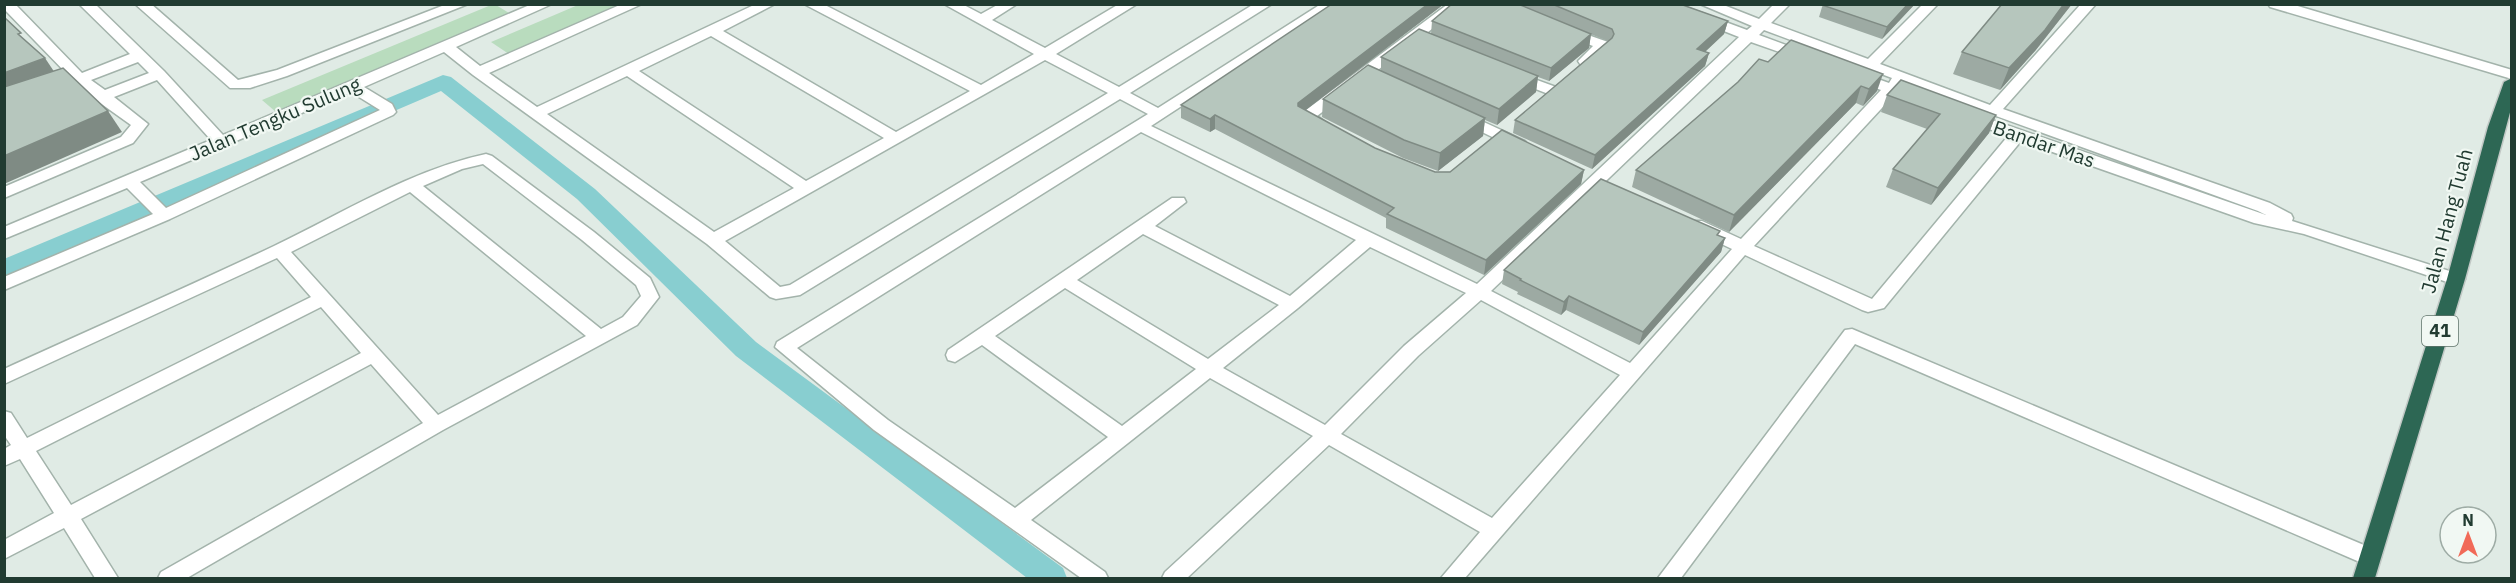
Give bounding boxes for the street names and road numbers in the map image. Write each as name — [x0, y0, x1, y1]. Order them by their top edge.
street label: Jalan Tengku Sulung — [185, 70, 365, 167]
street label: Bandar Mas — [1990, 113, 2099, 174]
street label: Jalan Hang Tuah — [2414, 146, 2479, 296]
road number: 41 — [2422, 316, 2458, 346]

